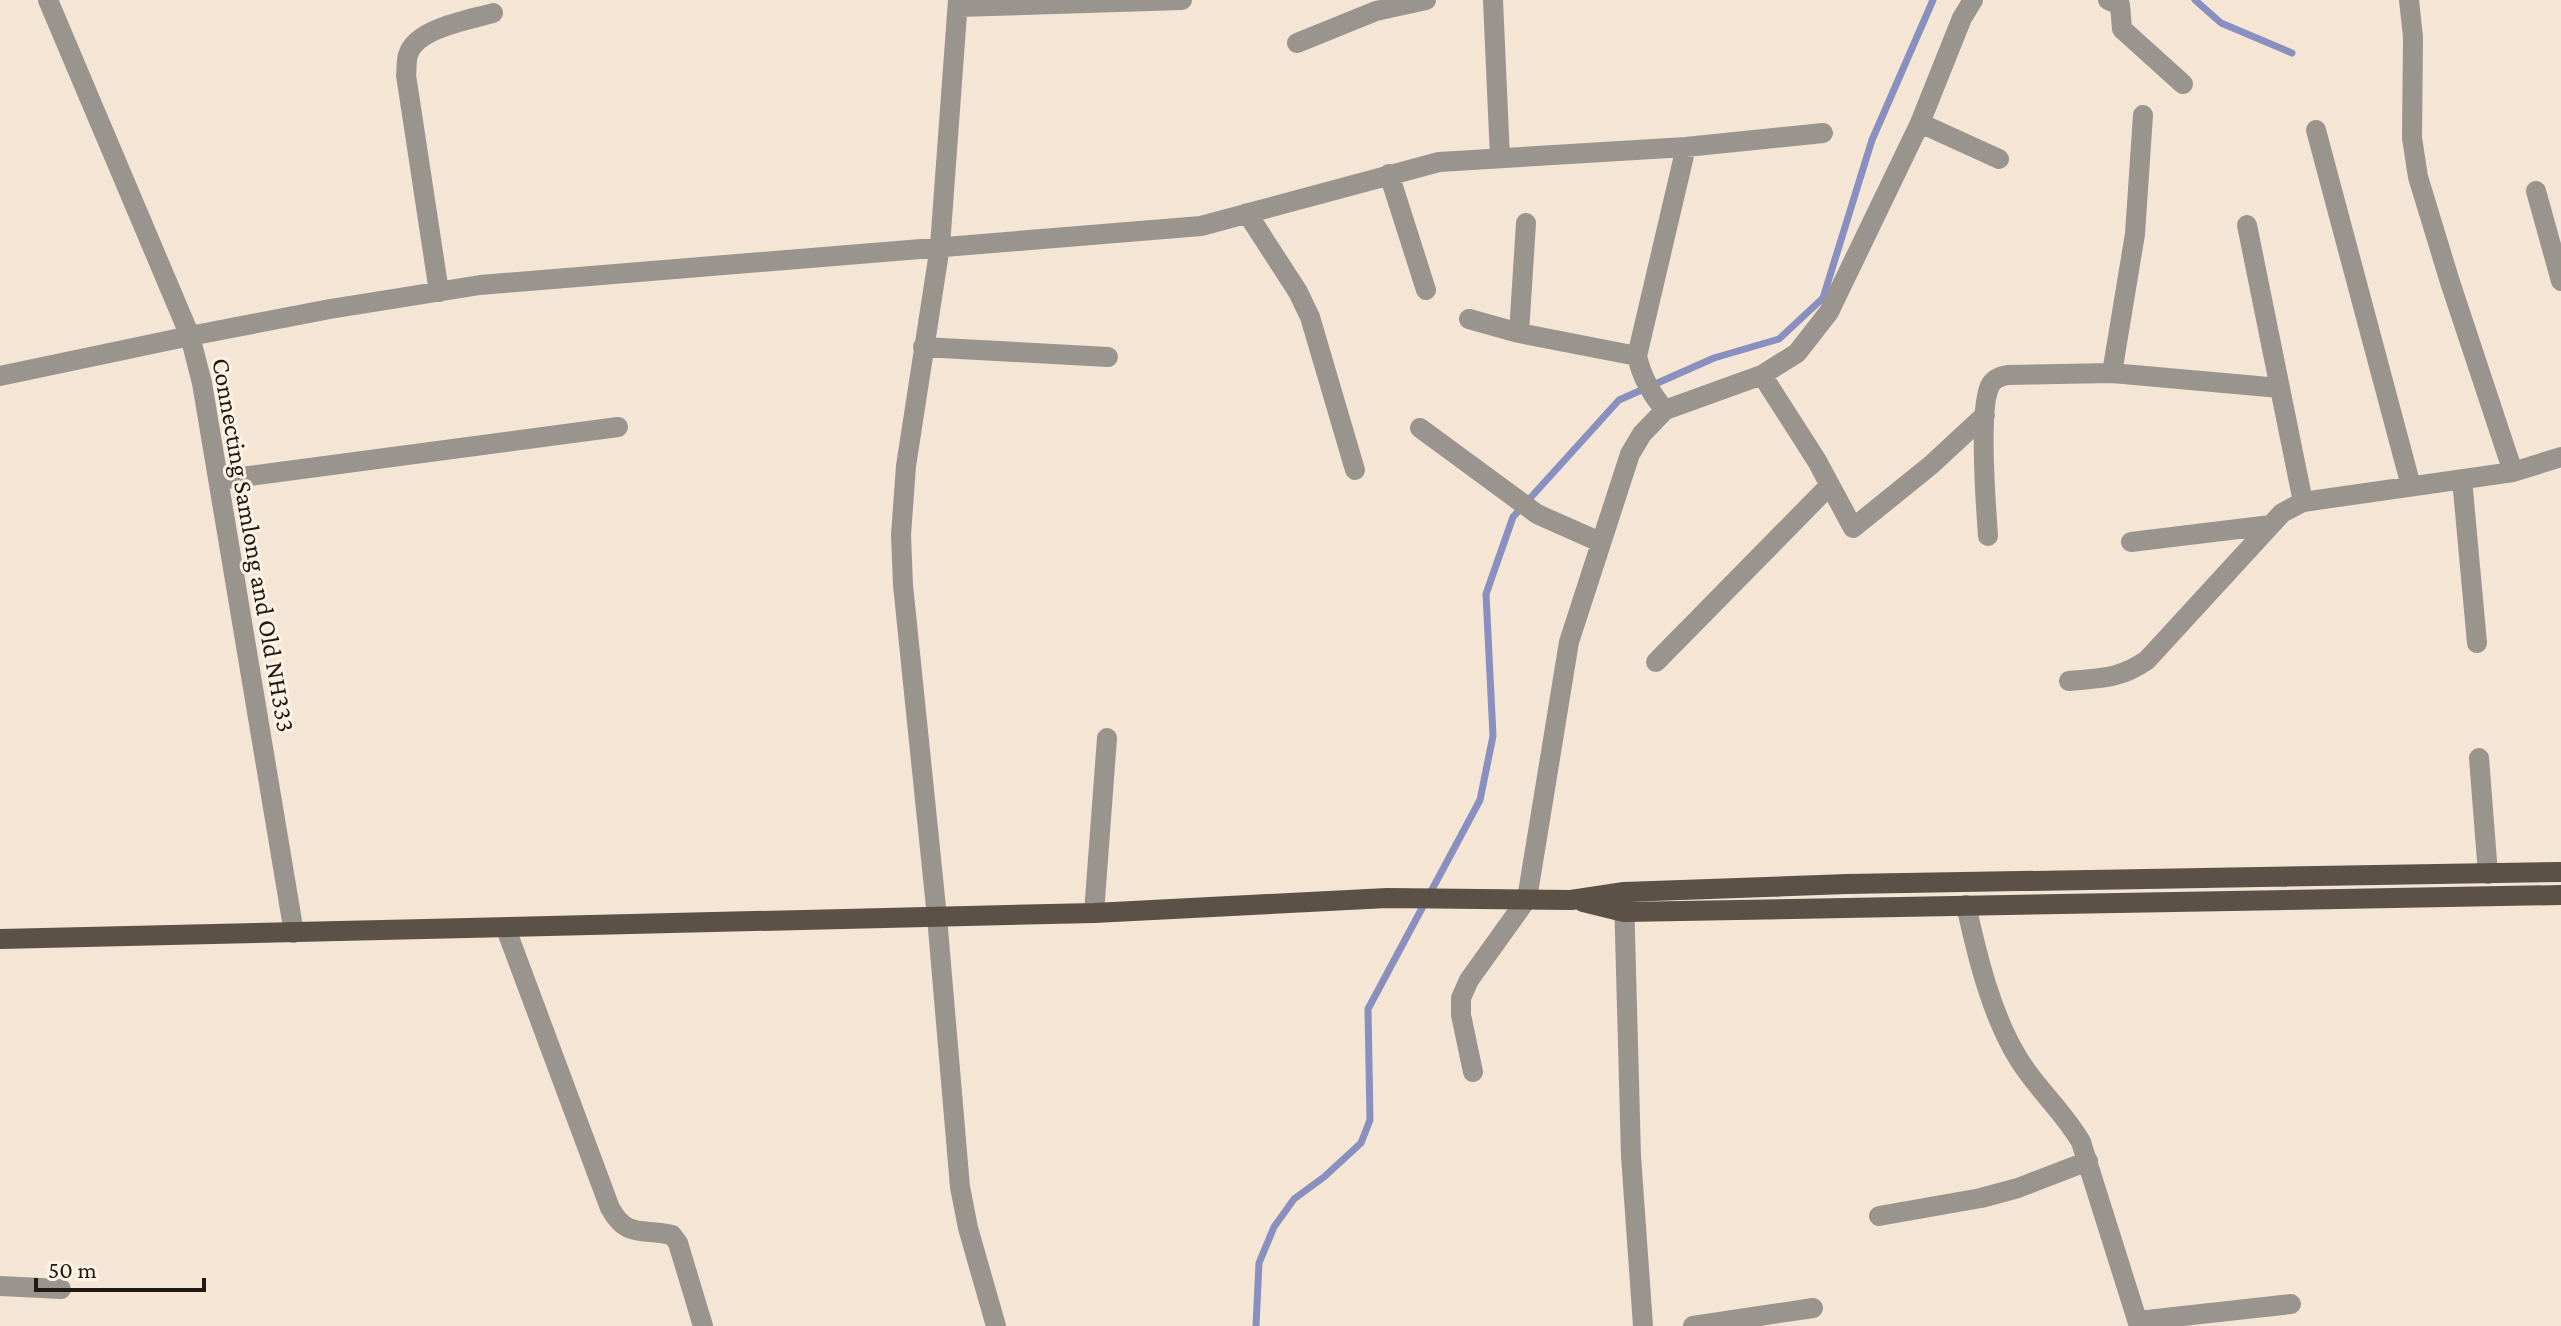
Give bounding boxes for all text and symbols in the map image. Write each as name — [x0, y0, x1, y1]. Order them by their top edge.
street label: Connecting Samlong and Old NH333 — [206, 356, 301, 735]
scale bar — [36, 1242, 204, 1292]
text: 50 m — [48, 1256, 97, 1283]

